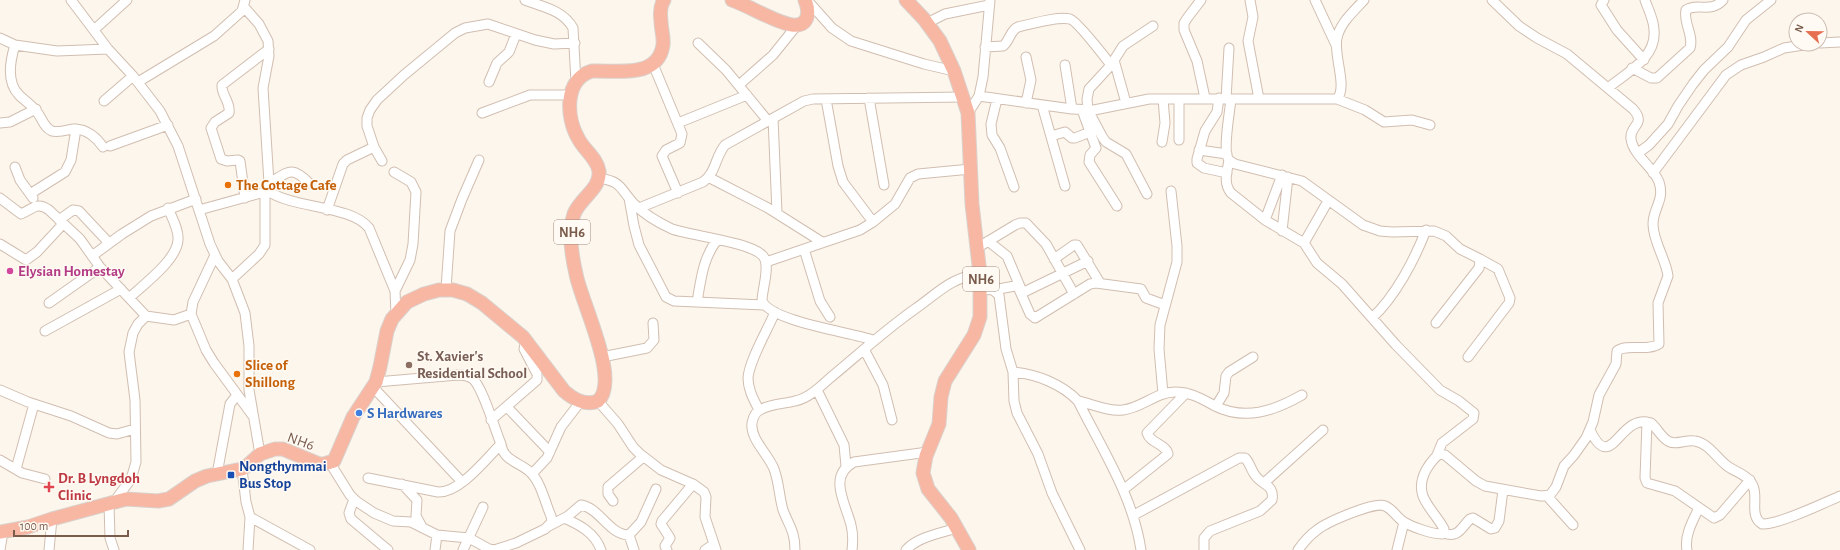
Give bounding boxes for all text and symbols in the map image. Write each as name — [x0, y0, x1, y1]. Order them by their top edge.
north arrow — [1788, 12, 1828, 52]
text: N — [1793, 23, 1806, 34]
place label: The Cottage Cafe — [236, 178, 337, 193]
marker: The Cottage Cafe — [223, 180, 233, 190]
road number: NH6 — [554, 220, 590, 244]
place label: Elysian Homestay — [18, 264, 125, 279]
marker: Elysian Homestay — [5, 266, 15, 276]
road number: NH6 — [963, 267, 999, 291]
place label: St. Xavier's Residential School — [417, 349, 527, 381]
place label: Slice of Shillong — [245, 358, 295, 390]
marker: St. Xavier's Residential School — [404, 360, 414, 370]
marker: Slice of Shillong — [232, 369, 242, 379]
place label: S Hardwares — [367, 406, 443, 421]
marker: S Hardwares — [354, 408, 364, 418]
street label: NH6 — [285, 430, 316, 453]
place label: Nongthymmai Bus Stop — [239, 459, 327, 491]
marker: Nongthymmai Bus Stop — [226, 470, 236, 480]
place label: Dr. B Lyngdoh Clinic — [58, 471, 140, 503]
marker: Dr. B Lyngdoh Clinic — [43, 481, 55, 493]
scale bar — [14, 512, 128, 538]
text: 100 m — [20, 520, 48, 532]

